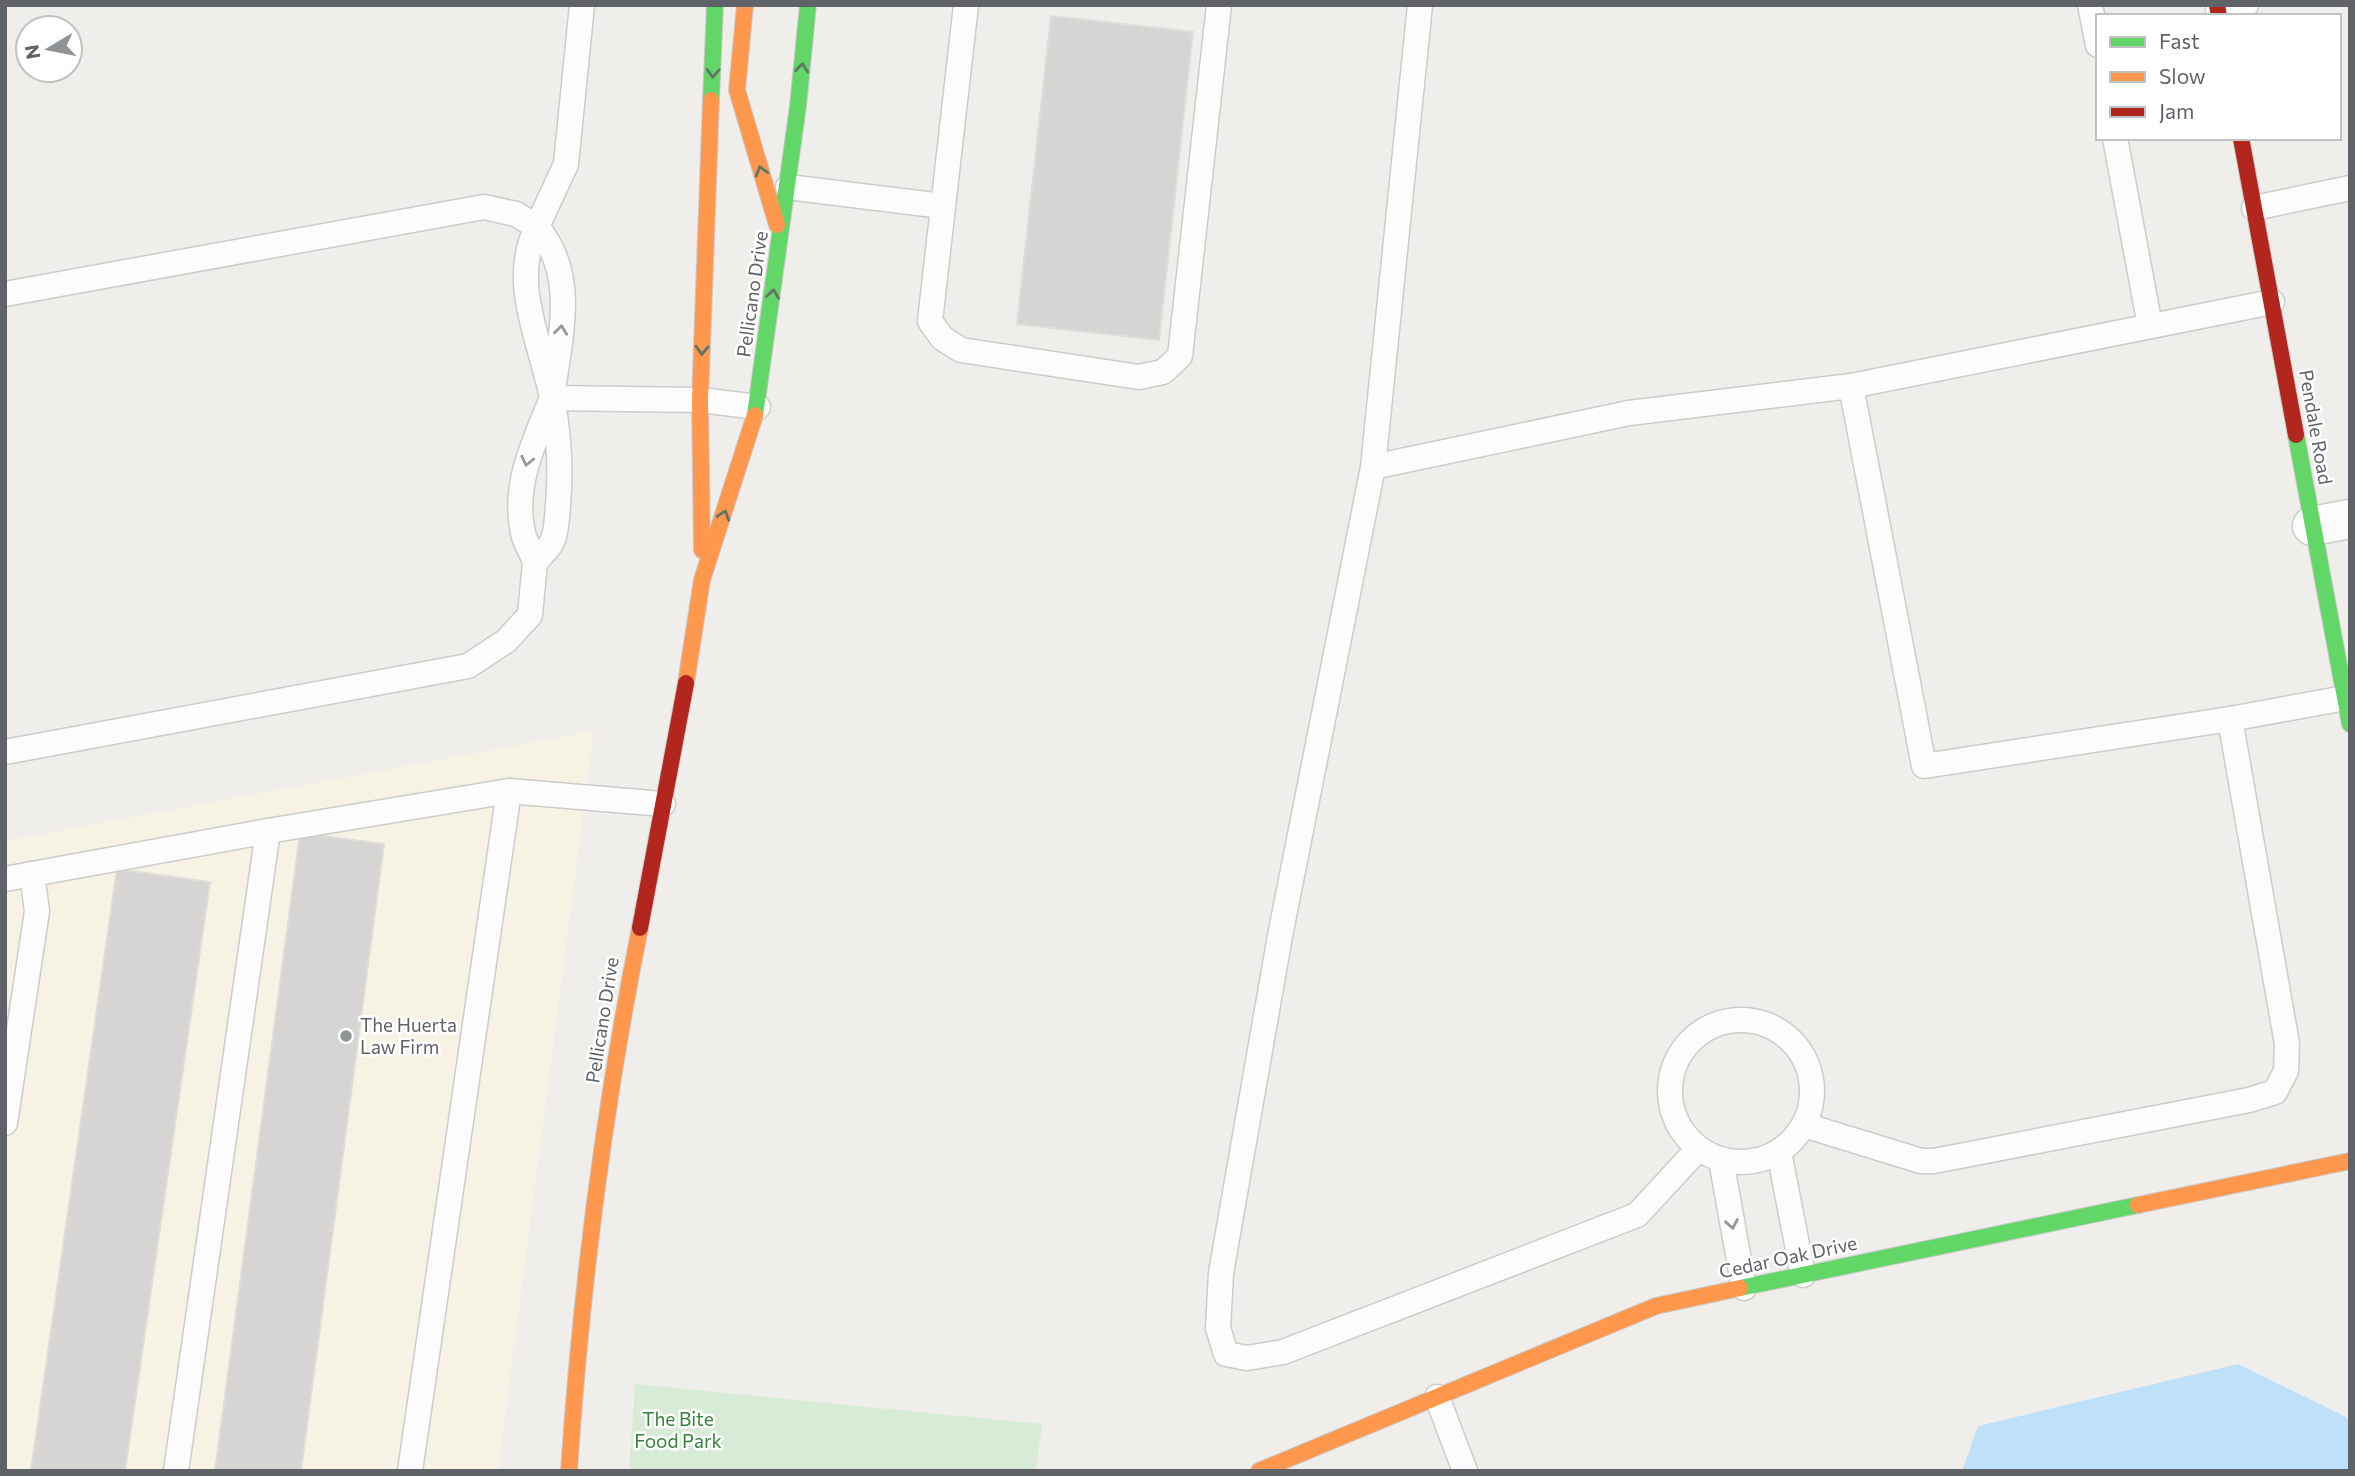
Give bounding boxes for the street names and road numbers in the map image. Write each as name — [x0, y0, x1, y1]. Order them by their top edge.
street label: Pellicano Drive — [731, 229, 772, 359]
street label: Pendale Road — [2295, 368, 2338, 486]
street label: Pellicano Drive — [580, 955, 623, 1085]
street label: Cedar Oak Drive — [1717, 1231, 1859, 1282]

